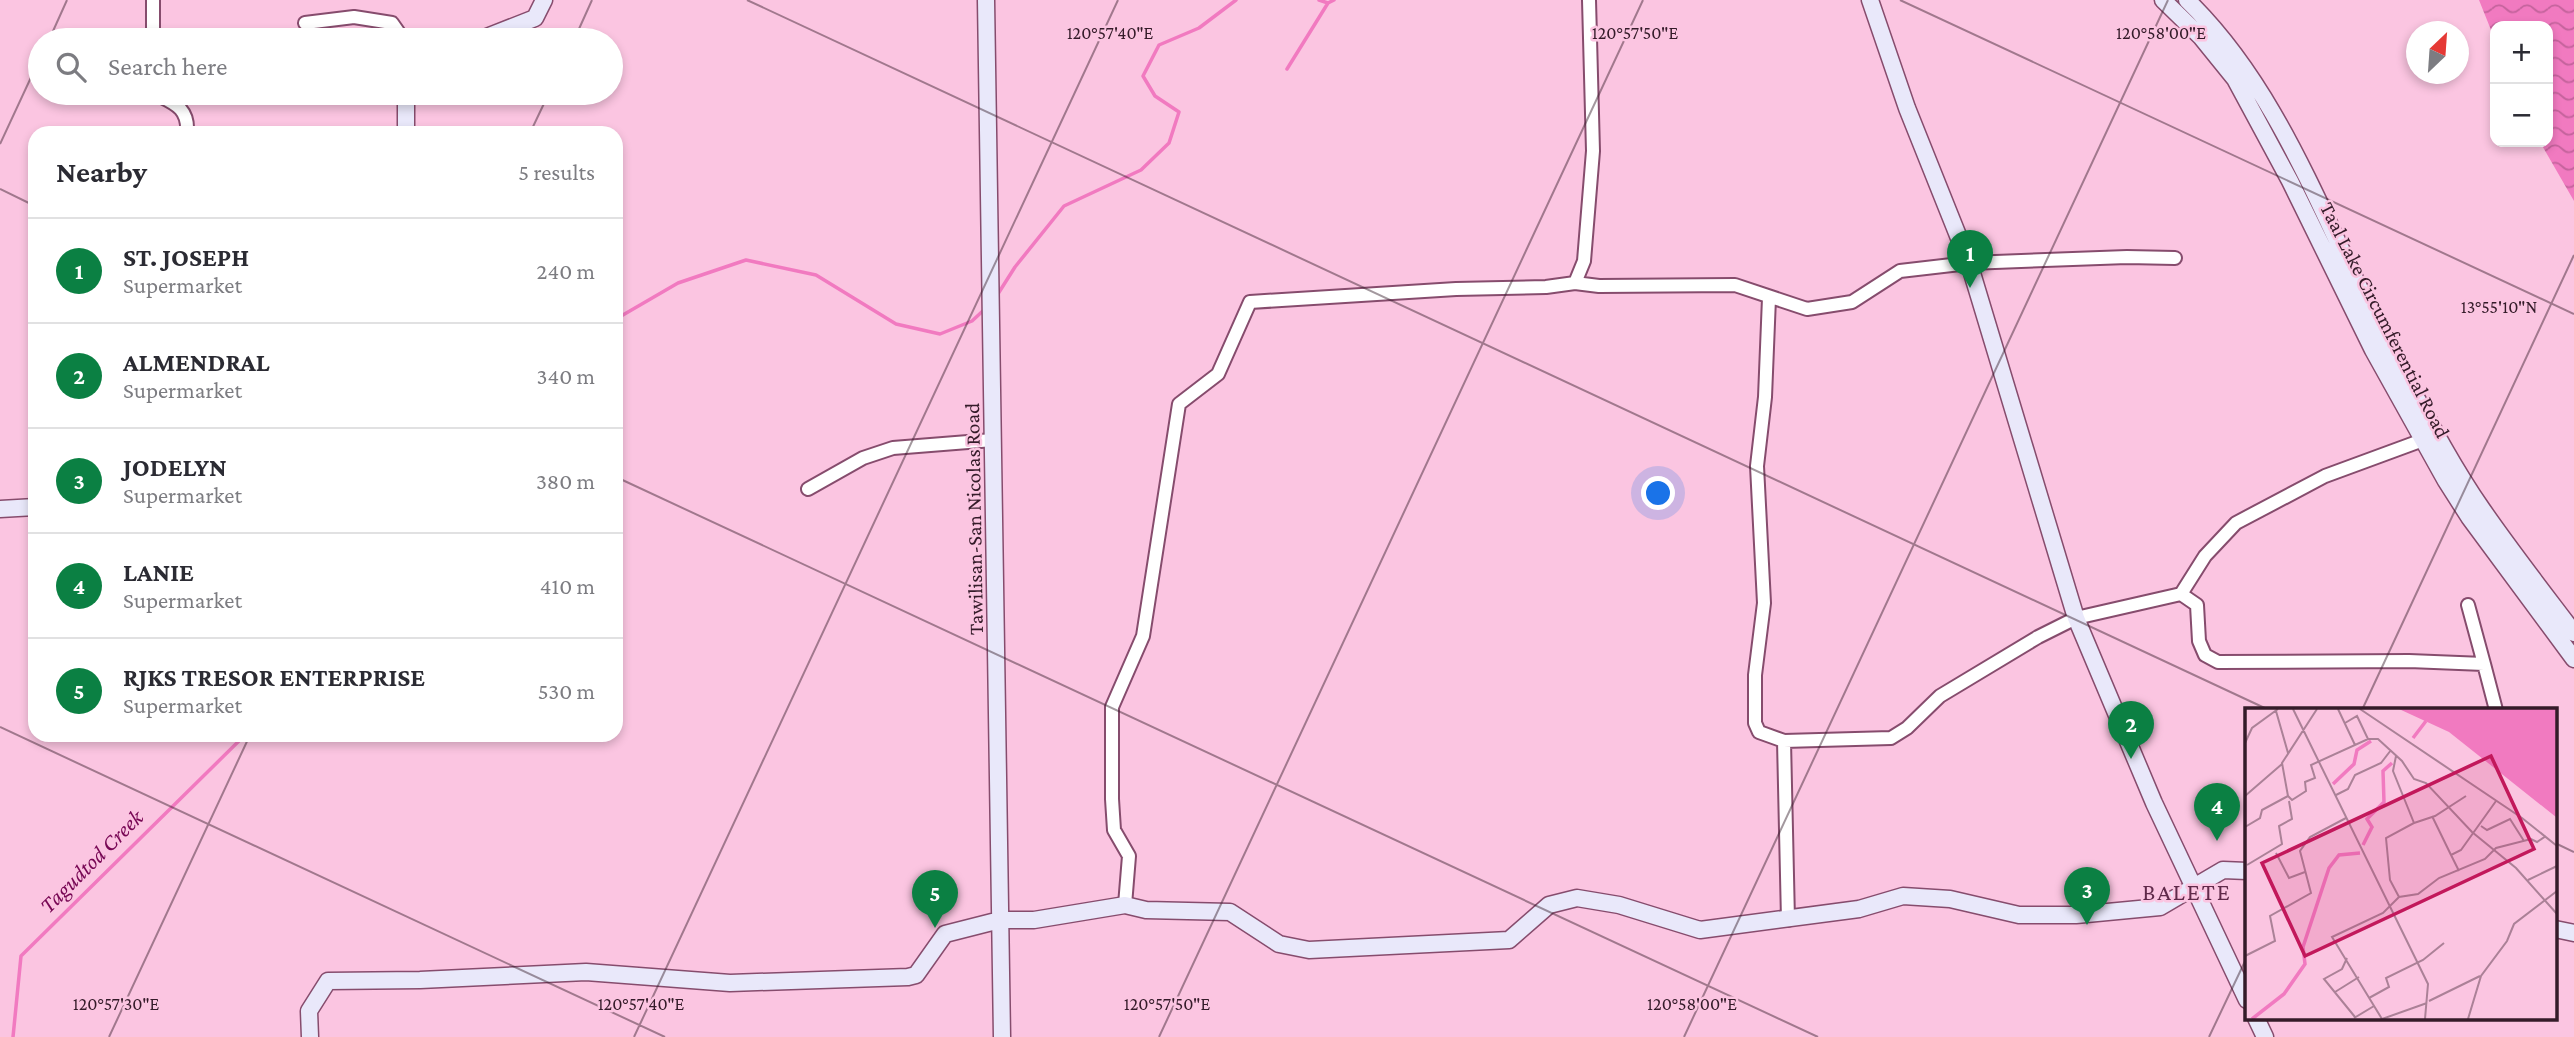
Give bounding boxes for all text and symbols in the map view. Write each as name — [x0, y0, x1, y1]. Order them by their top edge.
north arrow — [2406, 21, 2469, 84]
map controls — [2490, 21, 2553, 147]
button: + — [2490, 21, 2553, 84]
text: 120°57'40"E — [1067, 23, 1154, 43]
text: 120°57'50"E — [1592, 23, 1678, 43]
text: 120°58'00"E — [2116, 23, 2206, 43]
search box — [28, 28, 623, 105]
icon: search — [52, 48, 90, 86]
text: Search here — [108, 52, 227, 81]
button: − — [2490, 84, 2553, 147]
text: Nearby — [56, 155, 147, 188]
text: 5 results — [518, 159, 595, 185]
street label: Taal Lake Circumferential Road — [2315, 198, 2455, 442]
pin: 1 — [1947, 230, 1993, 288]
text: ST. JOSEPH — [123, 243, 249, 272]
text: 1 — [75, 258, 83, 284]
text: 240 m — [536, 258, 595, 284]
text: Supermarket — [123, 272, 242, 298]
text: 13°55'10"N — [2461, 297, 2537, 317]
text: ALMENDRAL — [123, 348, 270, 377]
text: 2 — [73, 363, 85, 389]
text: 340 m — [537, 363, 595, 389]
text: Supermarket — [123, 377, 242, 403]
street label: Tawilisan-San Nicolas Road — [960, 403, 988, 635]
text: JODELYN — [123, 453, 227, 482]
text: 3 — [73, 468, 85, 494]
text: 380 m — [536, 468, 595, 494]
your location — [1641, 476, 1675, 510]
text: Supermarket — [123, 482, 242, 508]
text: LANIE — [123, 558, 194, 587]
text: 4 — [73, 573, 85, 599]
text: 410 m — [540, 573, 595, 599]
text: Supermarket — [123, 587, 242, 613]
text: RJKS TRESOR ENTERPRISE — [123, 663, 425, 692]
text: 5 — [73, 678, 85, 704]
text: 530 m — [538, 678, 595, 704]
text: Supermarket — [123, 692, 242, 718]
pin: 2 — [2108, 701, 2154, 759]
inset map — [2245, 708, 2556, 1020]
pin: 4 — [2194, 783, 2240, 841]
water label: Tagudtod Creek — [34, 803, 149, 918]
pin: 3 — [2064, 867, 2110, 925]
pin: 5 — [912, 870, 958, 928]
district label: BALETE — [2142, 878, 2232, 905]
text: 120°57'30"E — [73, 994, 160, 1014]
text: 120°57'40"E — [598, 994, 685, 1014]
text: 120°57'50"E — [1124, 994, 1210, 1014]
text: 120°58'00"E — [1647, 994, 1737, 1014]

